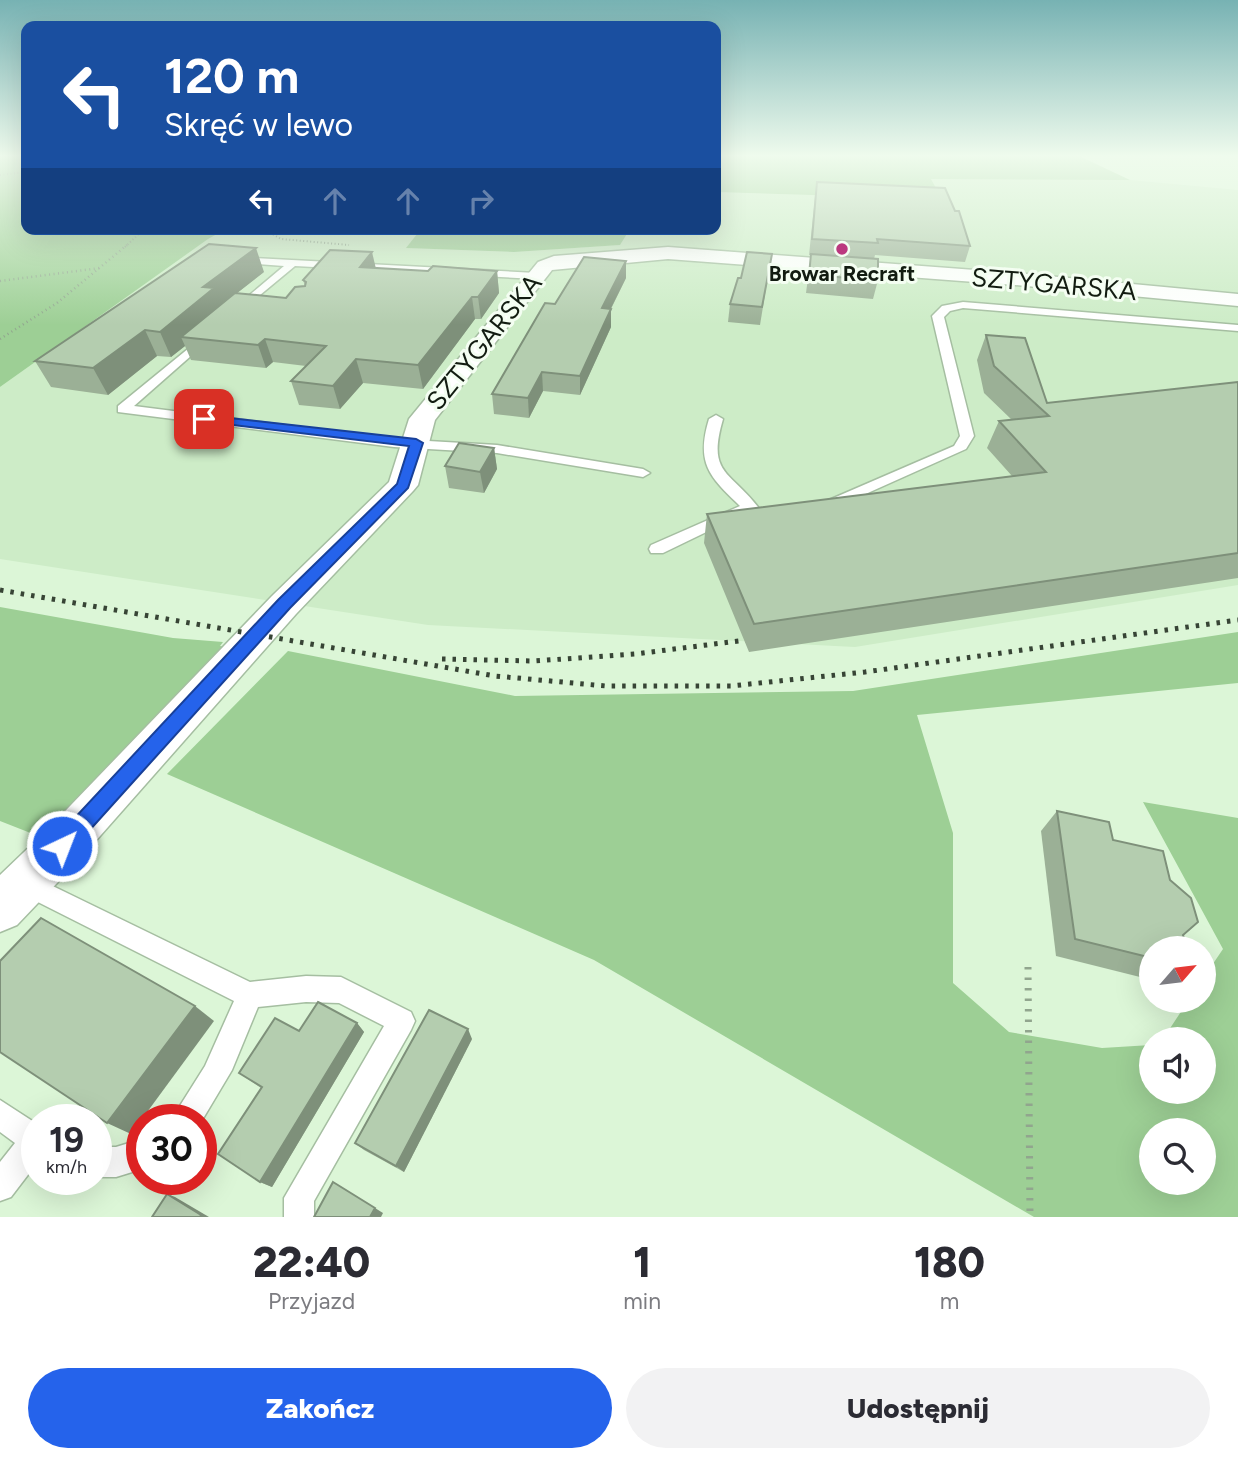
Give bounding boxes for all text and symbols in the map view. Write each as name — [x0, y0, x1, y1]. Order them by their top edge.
text: 120 m — [164, 46, 299, 105]
icon: left — [49, 49, 140, 140]
text: Skręć w lewo — [164, 106, 353, 144]
icon: left — [243, 182, 281, 220]
icon: ahead — [316, 182, 354, 220]
icon: ahead — [389, 182, 427, 220]
icon: right — [462, 182, 500, 220]
marker: Browar Recraft — [834, 241, 850, 257]
place label: Browar Recraft — [769, 261, 915, 286]
street label: SZTYGARSKA — [970, 261, 1138, 307]
street label: SZTYGARSKA — [419, 267, 549, 416]
pin — [174, 389, 234, 449]
icon: arrive — [185, 400, 223, 438]
position arrow — [25, 809, 99, 883]
north arrow — [1139, 936, 1216, 1013]
map controls — [1139, 936, 1216, 1195]
button: sound — [1139, 1027, 1216, 1104]
speed limit sign: 30 — [126, 1104, 217, 1195]
button: search — [1139, 1118, 1216, 1195]
text: 19 — [49, 1119, 84, 1161]
text: km/h — [46, 1156, 87, 1178]
text: 22:40 — [253, 1237, 370, 1288]
text: 1 — [633, 1237, 651, 1288]
text: 180 — [914, 1237, 985, 1288]
text: Przyjazd — [268, 1287, 355, 1315]
text: min — [623, 1287, 661, 1315]
text: m — [940, 1287, 959, 1315]
button: Zakończ — [28, 1368, 612, 1448]
button: Udostępnij — [626, 1368, 1210, 1448]

